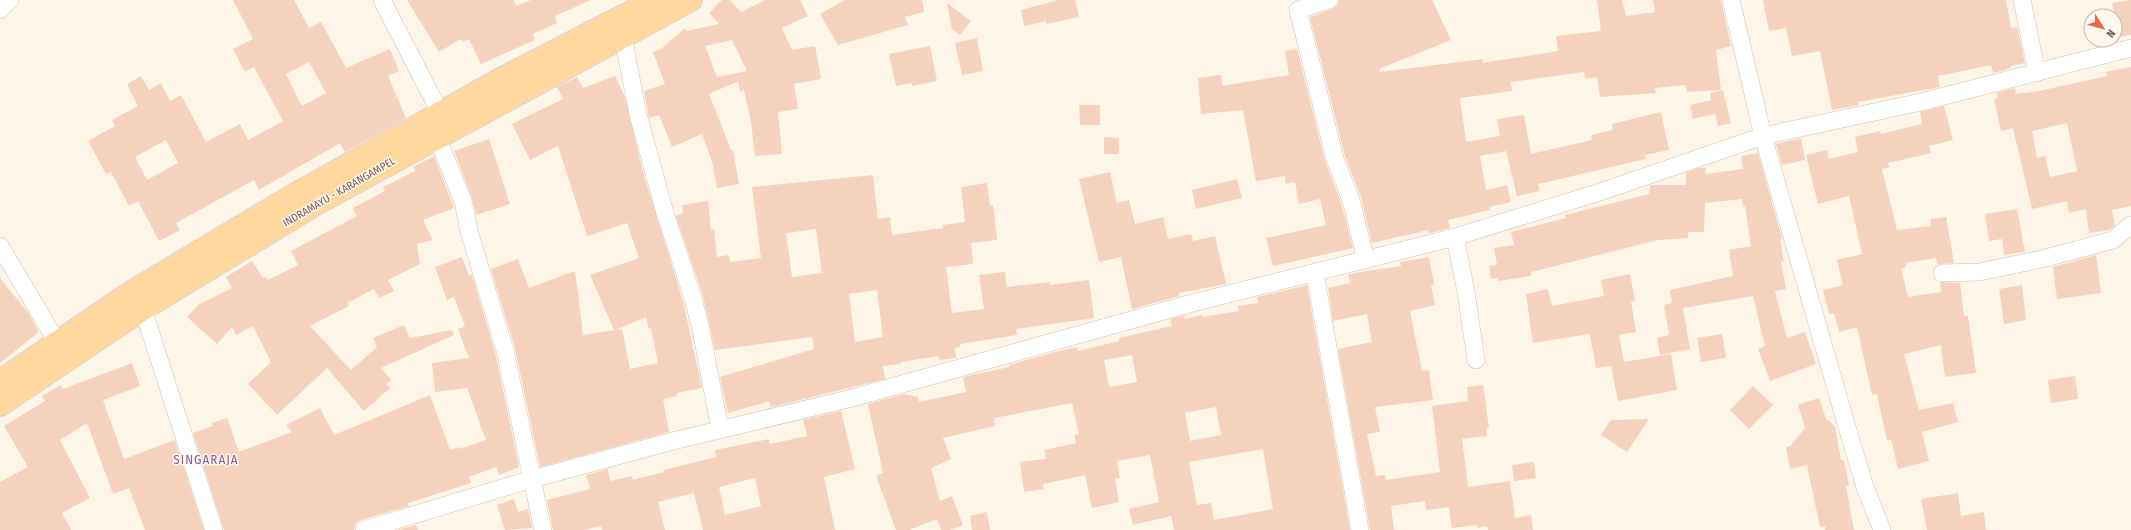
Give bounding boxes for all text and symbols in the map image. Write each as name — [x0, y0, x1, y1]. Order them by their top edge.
north arrow — [2083, 8, 2123, 48]
text: N — [2103, 27, 2118, 40]
street label: INDRAMAYU - KARANGAMPEL — [280, 154, 398, 230]
district label: SINGARAJA — [173, 452, 239, 467]

